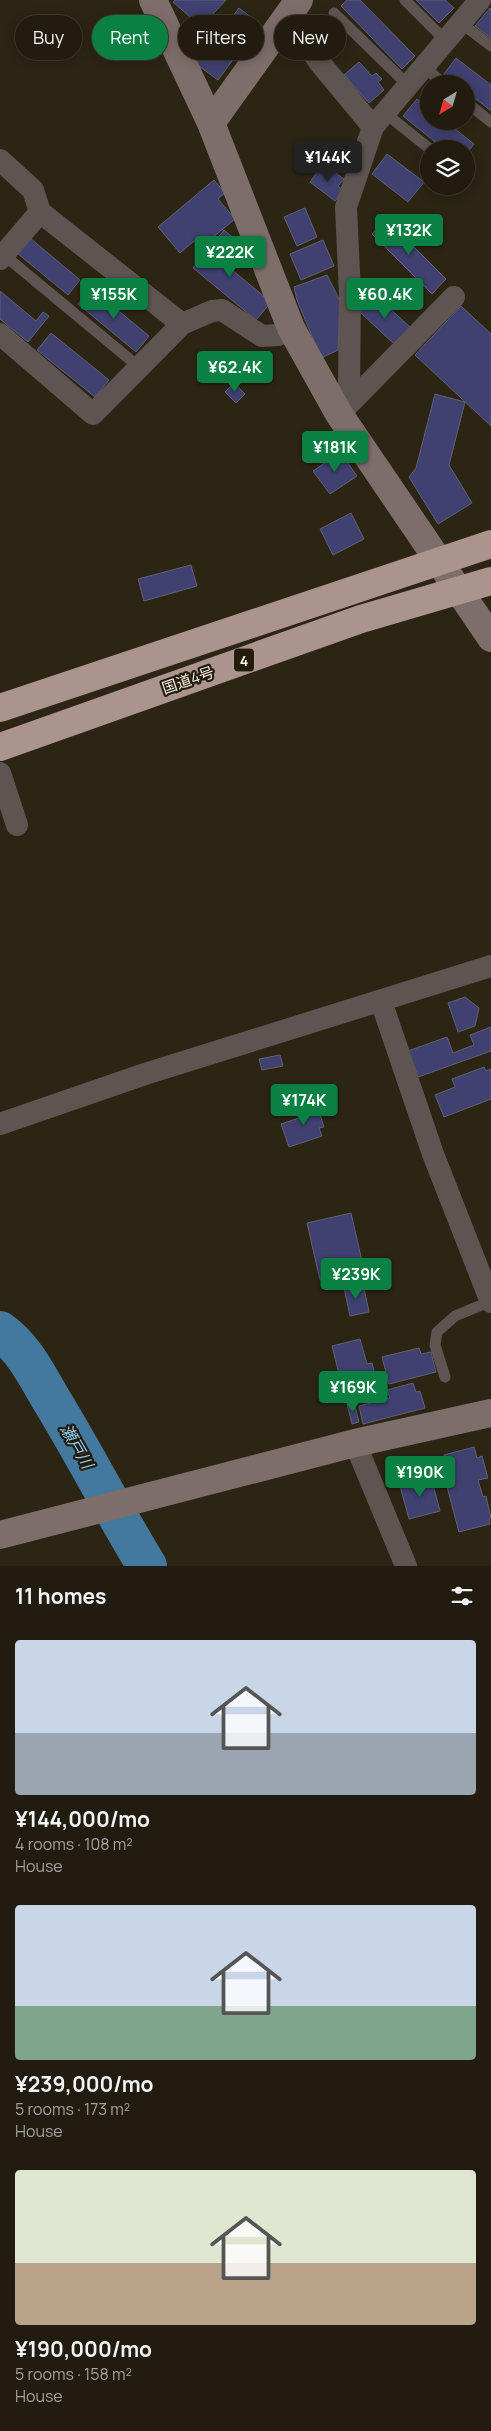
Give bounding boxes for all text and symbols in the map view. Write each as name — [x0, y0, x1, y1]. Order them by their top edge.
chip: Buy — [15, 15, 82, 60]
chip: Rent — [92, 15, 168, 60]
chip: Filters — [178, 15, 264, 60]
chip: New — [274, 15, 346, 60]
north arrow — [420, 75, 475, 130]
map controls — [420, 75, 475, 195]
pin: ¥144K — [293, 140, 363, 183]
button: layers — [420, 140, 475, 195]
text: ¥144K — [305, 146, 351, 168]
pin: ¥132K — [374, 214, 444, 256]
text: ¥132K — [386, 219, 432, 241]
pin: ¥222K — [195, 236, 265, 278]
text: ¥222K — [206, 241, 254, 263]
pin: ¥155K — [79, 278, 149, 320]
pin: ¥60.4K — [344, 278, 426, 320]
text: ¥155K — [91, 283, 137, 305]
text: ¥60.4K — [357, 283, 413, 305]
pin: ¥62.4K — [194, 350, 276, 393]
text: ¥62.4K — [208, 356, 262, 378]
pin: ¥181K — [300, 430, 370, 473]
text: ¥181K — [313, 436, 357, 458]
road number: 4 — [234, 648, 254, 672]
street label: 国道4号 — [159, 661, 217, 699]
pin: ¥174K — [269, 1084, 339, 1126]
text: ¥174K — [282, 1089, 326, 1111]
pin: ¥239K — [321, 1258, 391, 1300]
text: ¥239K — [332, 1263, 380, 1285]
pin: ¥169K — [318, 1370, 388, 1413]
text: ¥169K — [330, 1376, 376, 1398]
water label: 瀬戸川 — [55, 1420, 100, 1474]
pin: ¥190K — [385, 1456, 455, 1498]
text: ¥190K — [396, 1461, 444, 1483]
text: 11 homes — [15, 1582, 106, 1610]
icon: filters — [448, 1582, 476, 1610]
icon: home — [201, 1673, 291, 1763]
text: ¥144,000/mo — [15, 1805, 150, 1833]
text: 4 rooms · 108 m² — [15, 1833, 133, 1855]
text: House — [15, 1855, 63, 1877]
icon: home — [201, 1938, 291, 2028]
text: ¥239,000/mo — [15, 2070, 153, 2098]
text: 5 rooms · 173 m² — [15, 2098, 130, 2120]
text: House — [15, 2120, 63, 2142]
icon: home — [201, 2203, 291, 2293]
text: ¥190,000/mo — [15, 2335, 152, 2363]
text: 5 rooms · 158 m² — [15, 2363, 132, 2385]
text: House — [15, 2385, 63, 2407]

